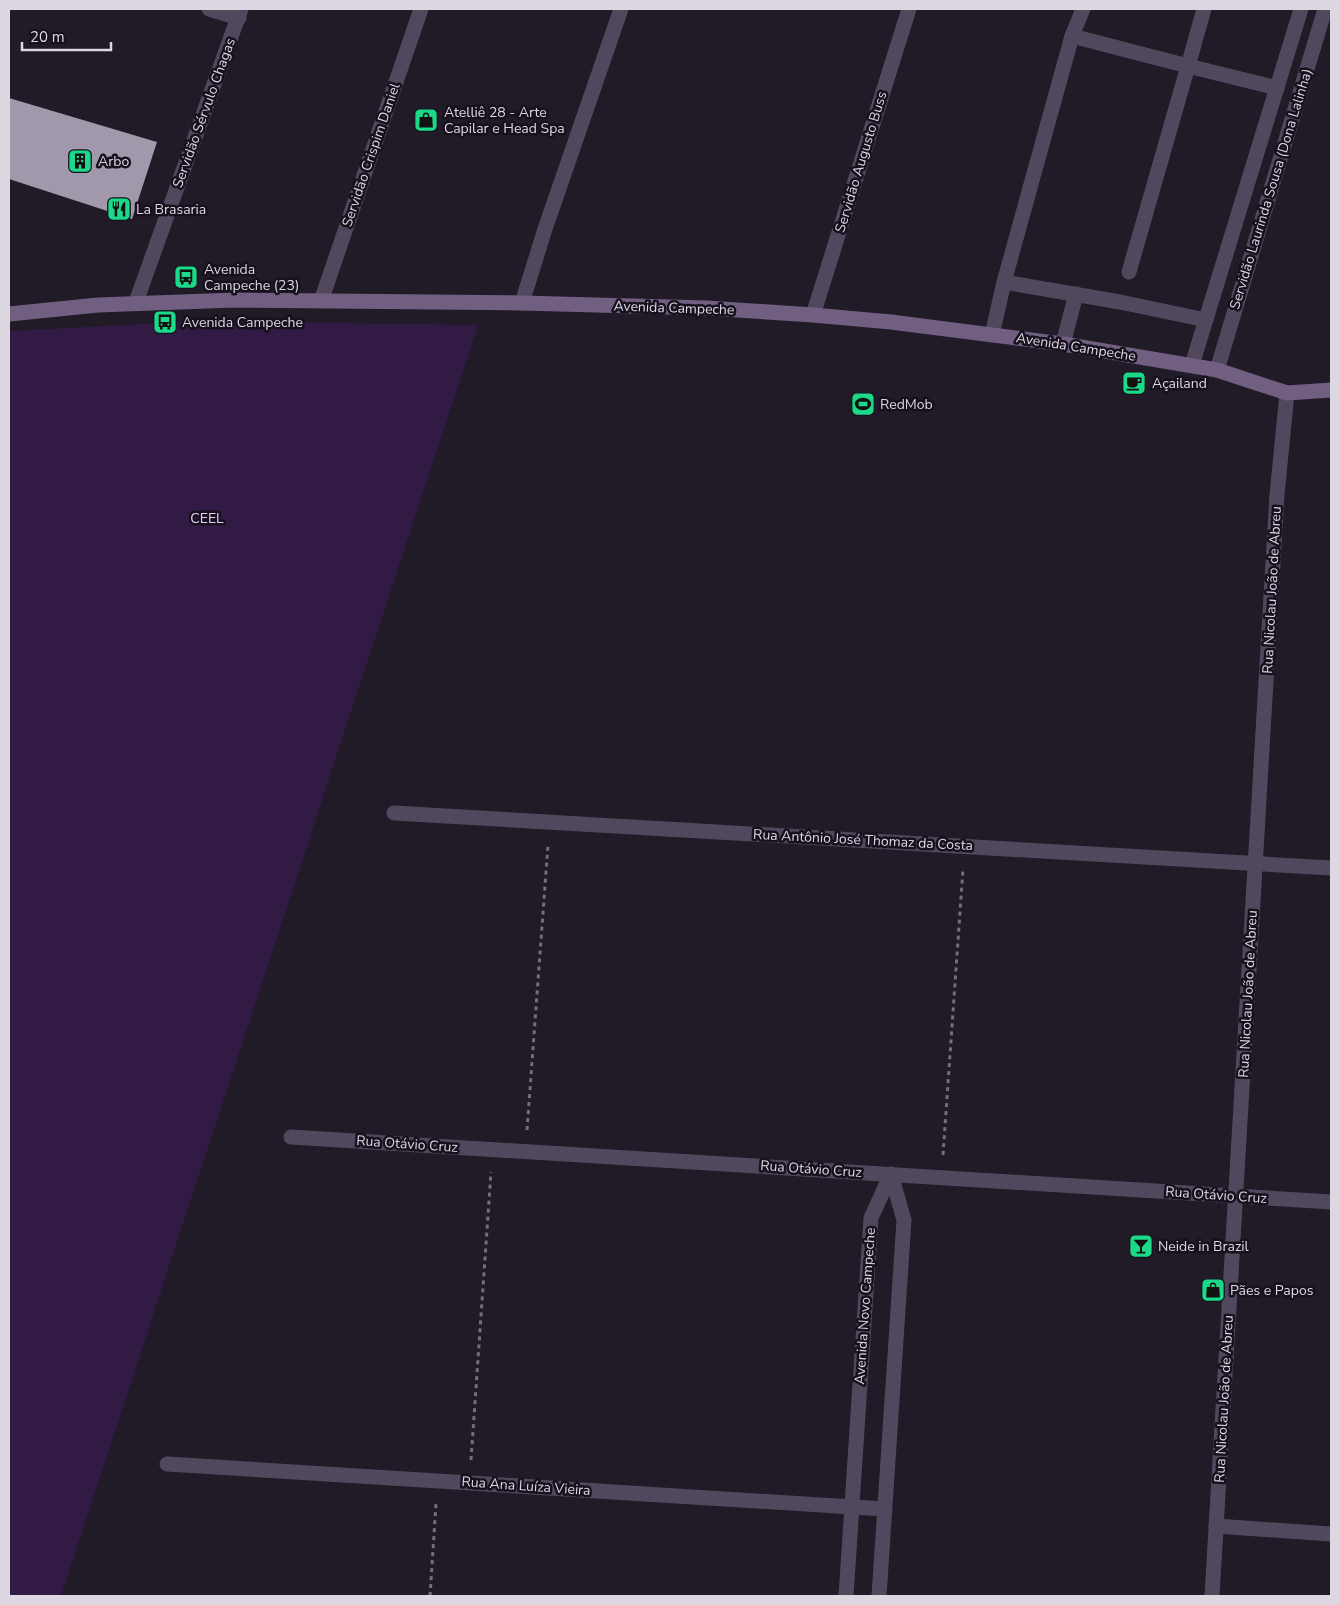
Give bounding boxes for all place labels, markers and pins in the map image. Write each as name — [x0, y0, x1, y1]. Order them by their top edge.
place label: Atelliê 28 - Arte Capilar e Head Spa — [444, 103, 565, 138]
shop icon: Atelliê 28 - Arte Capilar e Head Spa — [413, 107, 439, 133]
building icon: Arbo — [67, 148, 93, 174]
place label: Arbo — [98, 152, 129, 171]
restaurant icon: La Brasaria — [106, 196, 132, 222]
place label: La Brasaria — [136, 200, 206, 219]
place label: Avenida Campeche (23) — [204, 260, 299, 295]
bus stop icon: Avenida Campeche (23) — [173, 264, 199, 290]
bus stop icon: Avenida Campeche — [152, 309, 178, 335]
place label: Avenida Campeche — [182, 313, 303, 332]
cafe icon: Açailand — [1121, 370, 1147, 396]
place label: Açailand — [1152, 374, 1207, 393]
sports icon: RedMob — [850, 391, 876, 417]
place label: RedMob — [880, 395, 933, 414]
bar icon: Neide in Brazil — [1128, 1233, 1154, 1259]
place label: Neide in Brazil — [1158, 1237, 1250, 1256]
shop icon: Pães e Papos — [1200, 1277, 1226, 1303]
place label: Pães e Papos — [1230, 1281, 1314, 1300]

